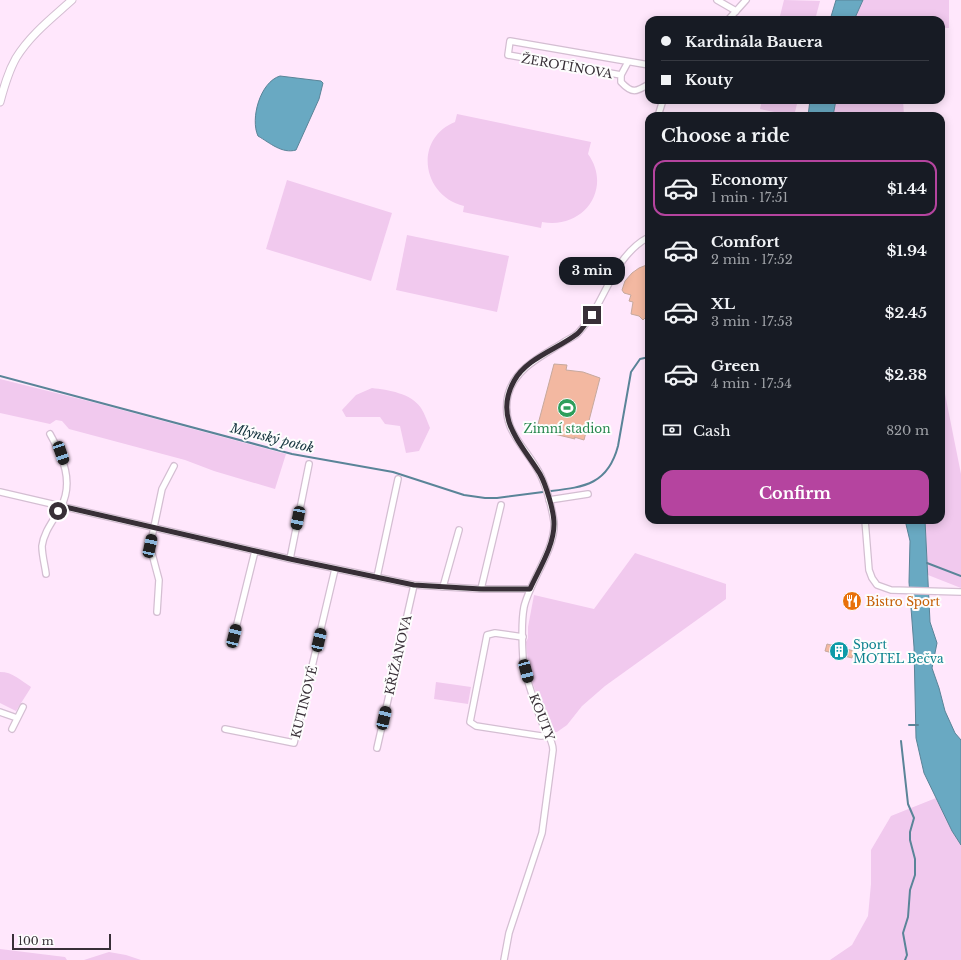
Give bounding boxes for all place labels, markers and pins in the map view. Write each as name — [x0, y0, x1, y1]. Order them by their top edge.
sports icon: Zimní stadion — [556, 397, 578, 419]
place label: Zimní stadion — [524, 421, 610, 436]
restaurant icon: Bistro Sport — [841, 590, 863, 612]
place label: Bistro Sport — [866, 594, 941, 609]
place label: Sport MOTEL Bečva — [853, 637, 944, 666]
building icon: Sport MOTEL Bečva — [828, 640, 850, 662]

